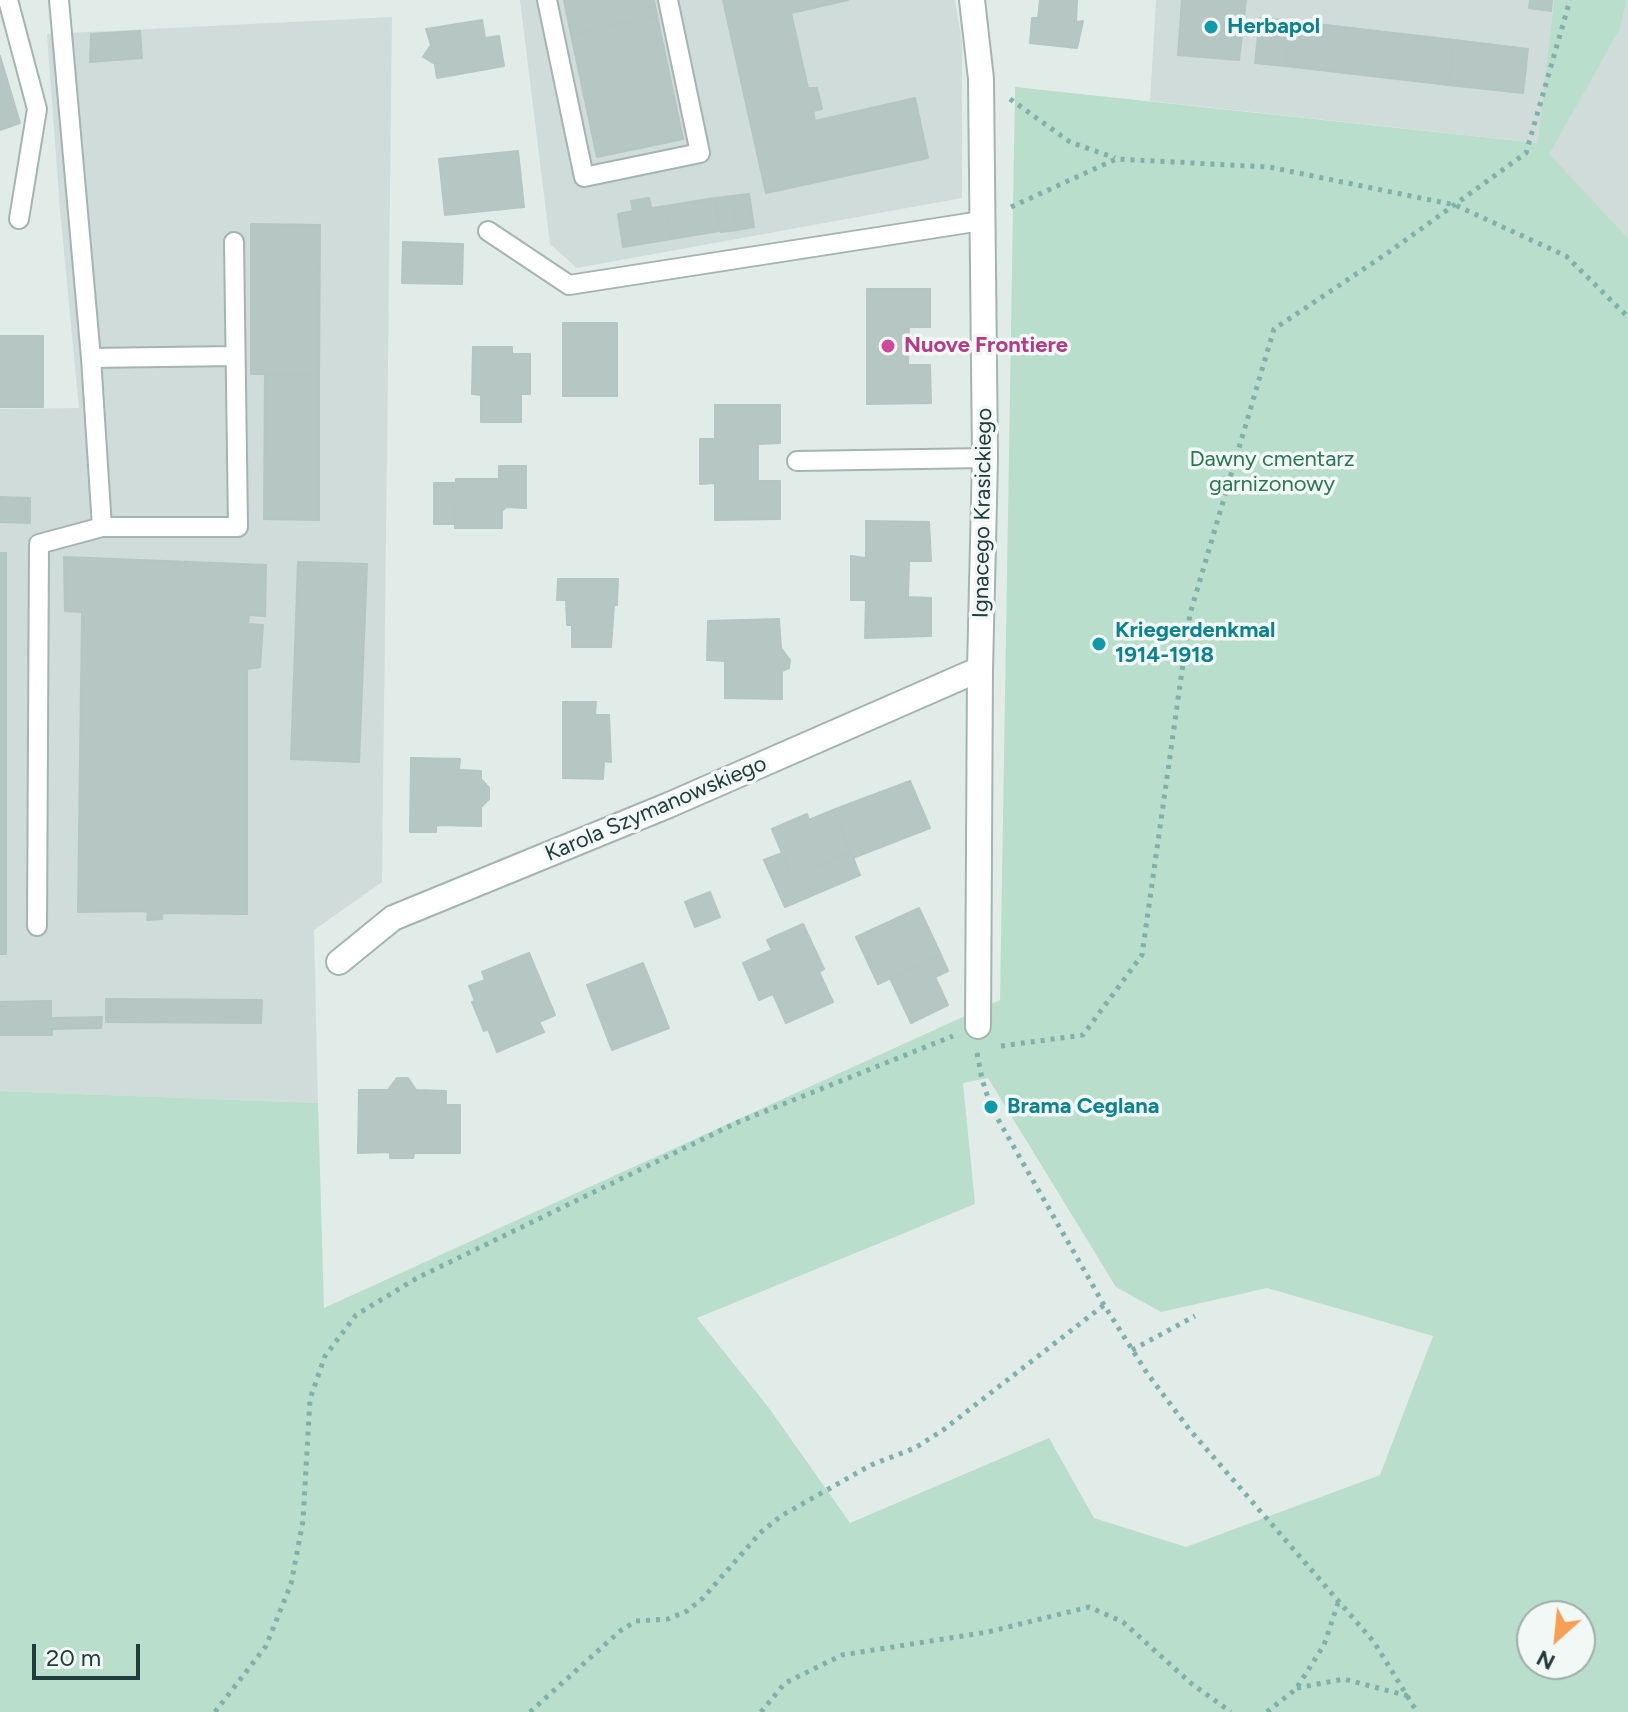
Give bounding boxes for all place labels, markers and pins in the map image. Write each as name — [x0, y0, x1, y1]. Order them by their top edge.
place label: Herbapol — [1227, 14, 1320, 40]
marker: Herbapol — [1202, 18, 1220, 36]
place label: Nuove Frontiere — [904, 333, 1068, 359]
marker: Nuove Frontiere — [879, 337, 897, 355]
place label: Kriegerdenkmal 1914-1918 — [1115, 618, 1275, 670]
marker: Kriegerdenkmal 1914-1918 — [1090, 635, 1108, 653]
place label: Brama Ceglana — [1007, 1094, 1159, 1120]
marker: Brama Ceglana — [982, 1098, 1000, 1116]

